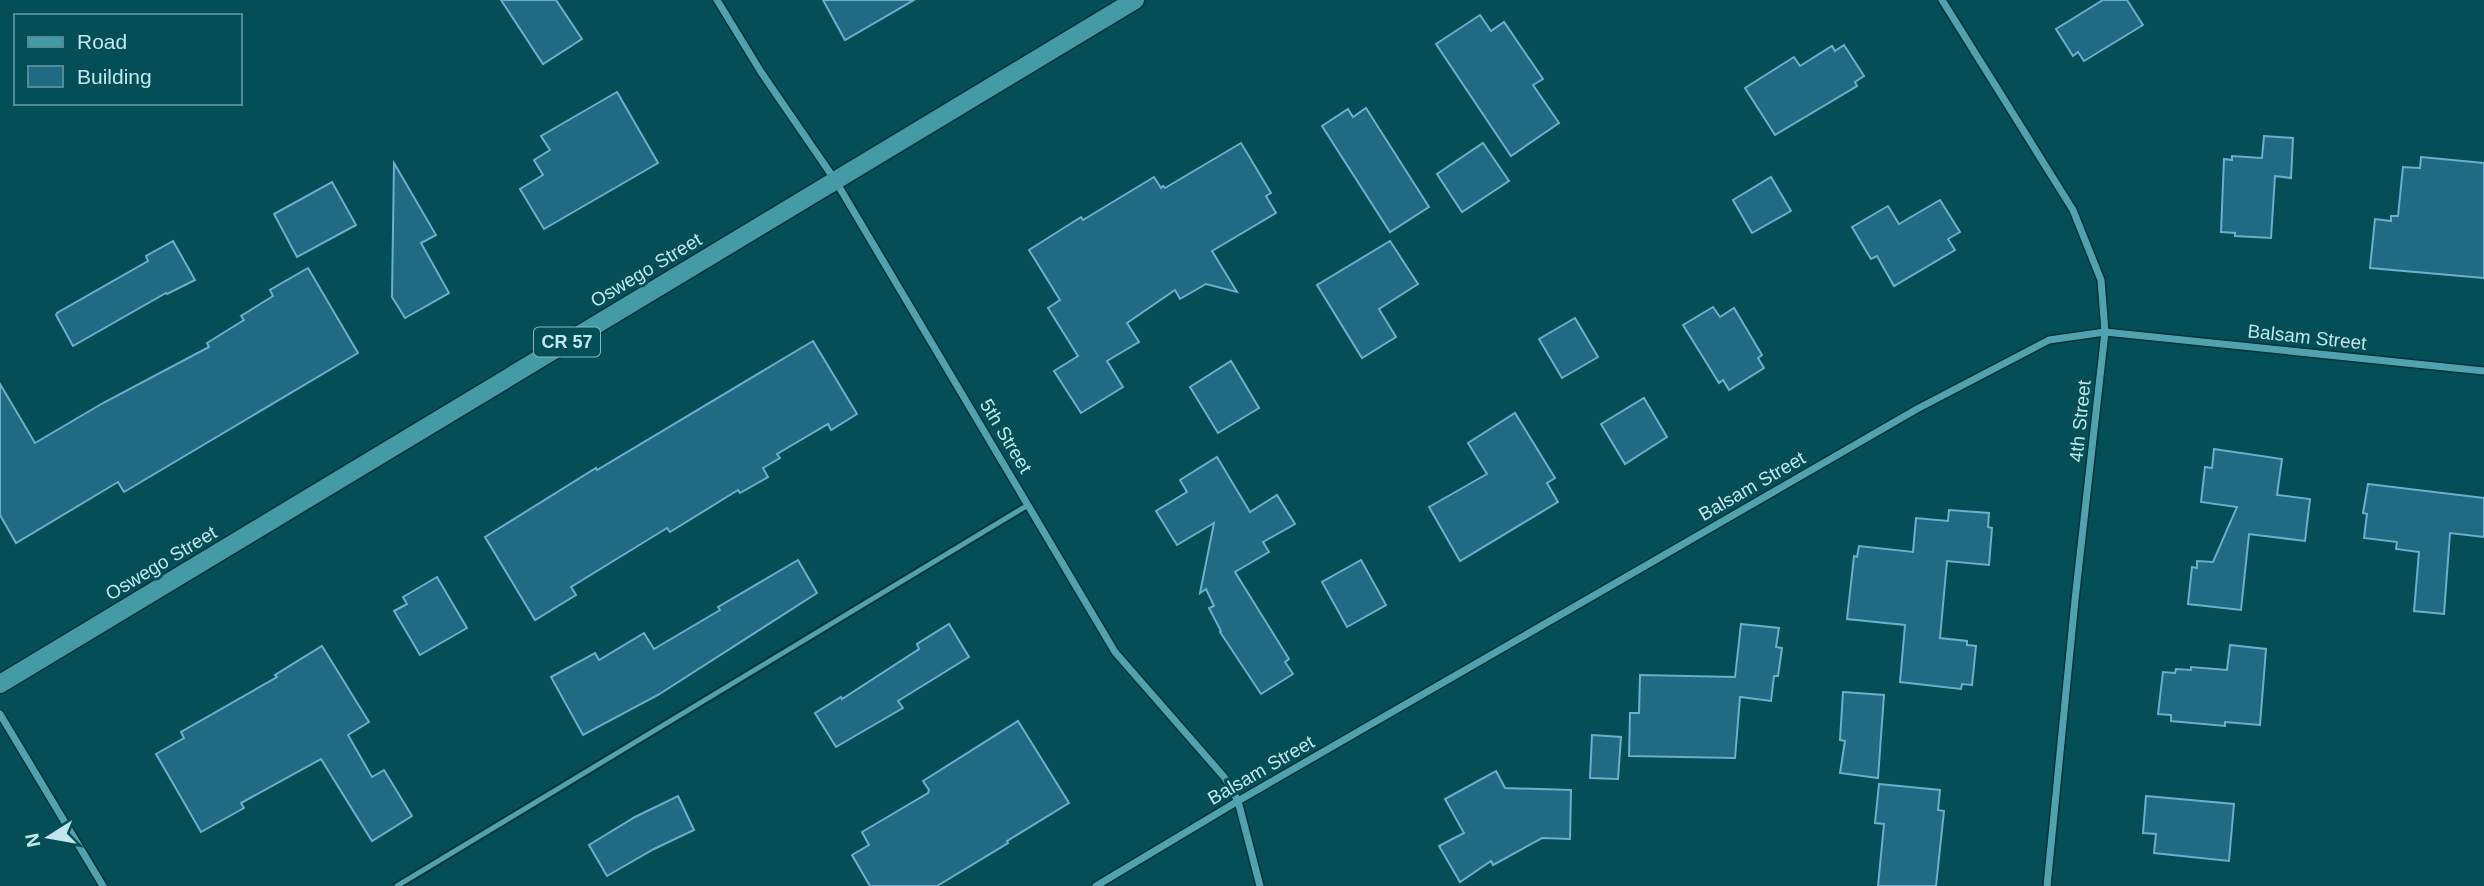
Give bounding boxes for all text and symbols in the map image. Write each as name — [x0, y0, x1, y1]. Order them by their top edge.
legend — [14, 14, 242, 105]
text: Road — [77, 30, 127, 53]
text: Building — [77, 65, 152, 88]
street label: Oswego Street — [587, 228, 706, 311]
street label: Balsam Street — [2247, 320, 2368, 354]
road number: CR 57 — [534, 328, 600, 356]
street label: 4th Street — [2065, 378, 2095, 463]
street label: 5th Street — [976, 395, 1037, 477]
street label: Balsam Street — [1695, 447, 1810, 525]
street label: Oswego Street — [102, 521, 221, 604]
street label: Balsam Street — [1204, 731, 1319, 809]
north arrow — [14, 802, 84, 872]
text: N — [21, 831, 44, 849]

